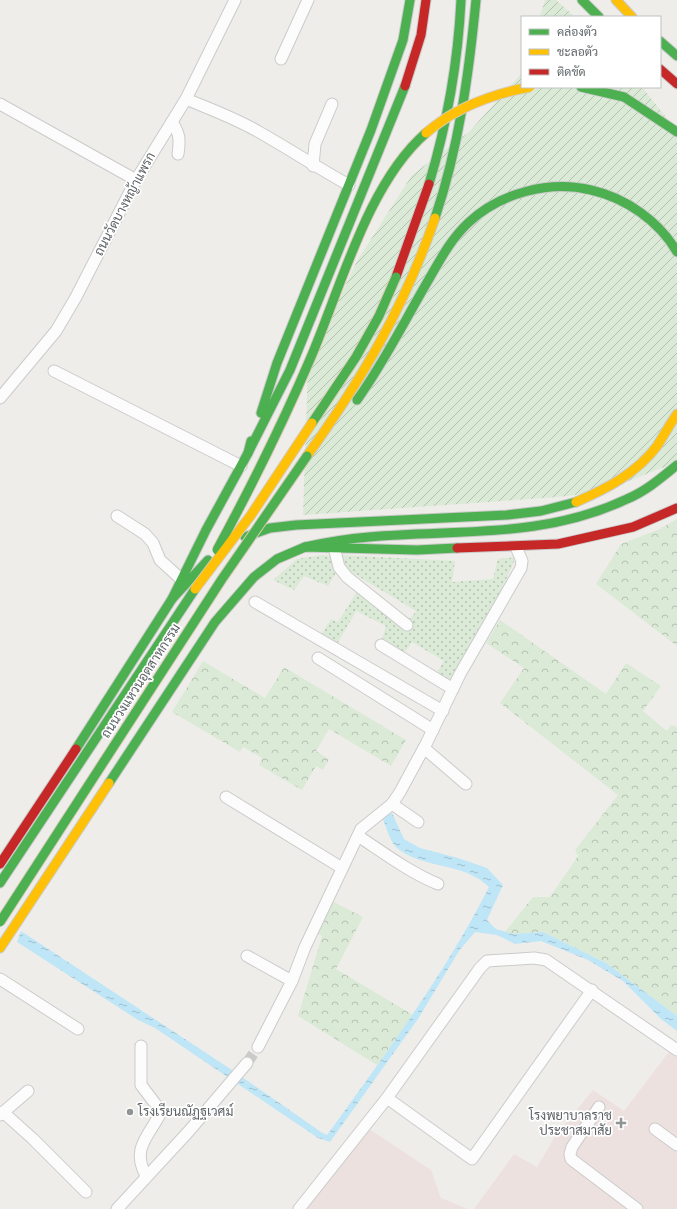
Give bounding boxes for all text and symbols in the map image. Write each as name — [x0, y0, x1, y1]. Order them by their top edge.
legend — [521, 16, 661, 88]
text: คล่องตัว — [557, 25, 597, 40]
text: ชะลอตัว — [557, 45, 598, 60]
text: ติดขัด — [557, 65, 586, 80]
street label: ถนนวัดบางหญ้าแพรก — [89, 148, 159, 259]
street label: ถนนวงแหวนอุตสาหกรรม — [98, 621, 185, 742]
place label: โรงเรียนณัฏฐเวศม์ — [137, 1102, 233, 1120]
marker: โรงเรียนณัฏฐเวศม์ — [125, 1107, 135, 1117]
place label: โรงพยาบาลราช ประชาสมาสัย — [528, 1107, 612, 1139]
marker: โรงพยาบาลราช ประชาสมาสัย — [615, 1117, 627, 1129]

